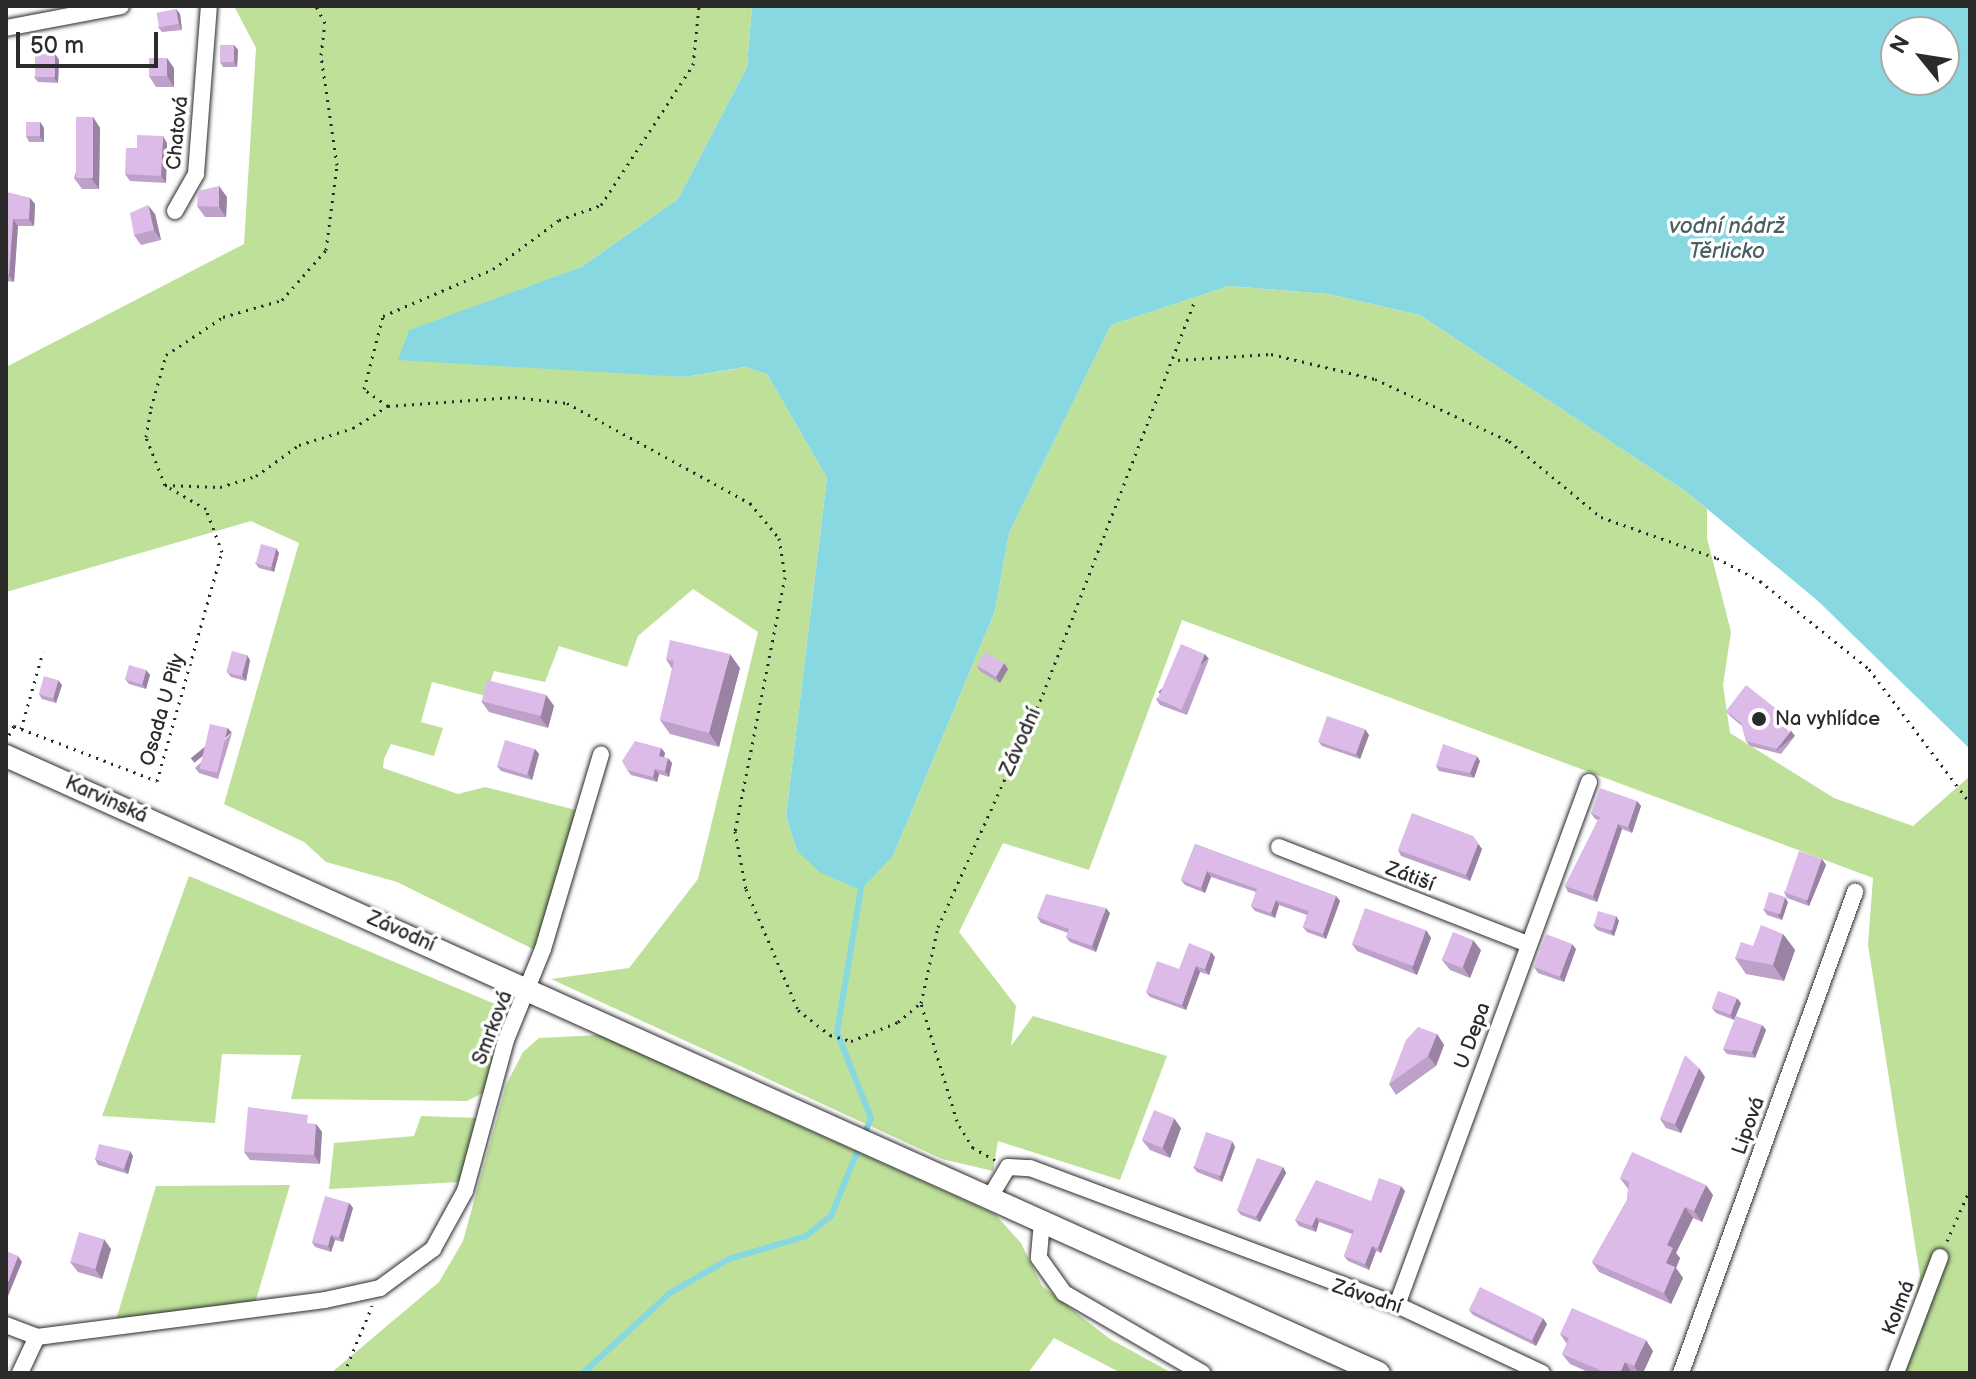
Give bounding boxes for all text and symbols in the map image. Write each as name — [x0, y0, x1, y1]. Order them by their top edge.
scale bar — [20, 16, 162, 66]
north arrow — [1880, 16, 1960, 96]
text: 50 m — [30, 31, 84, 60]
text: N — [1885, 31, 1916, 59]
street label: Chatová — [162, 95, 194, 171]
water label: vodní nádrž Těrlicko — [1669, 213, 1785, 264]
street label: Osada U Pily — [136, 651, 190, 769]
street label: Závodní — [995, 704, 1047, 780]
place label: Na vyhlídce — [1775, 707, 1880, 731]
marker: Na vyhlídce — [1750, 710, 1768, 728]
street label: Karvinská — [61, 771, 151, 829]
street label: Zátiší — [1382, 857, 1438, 897]
street label: Závodní — [363, 906, 439, 958]
street label: Smrková — [468, 988, 518, 1068]
street label: U Depa — [1450, 999, 1496, 1073]
street label: Lipová — [1728, 1094, 1770, 1158]
street label: Závodní — [1329, 1274, 1405, 1320]
street label: Kolmá — [1878, 1277, 1920, 1339]

